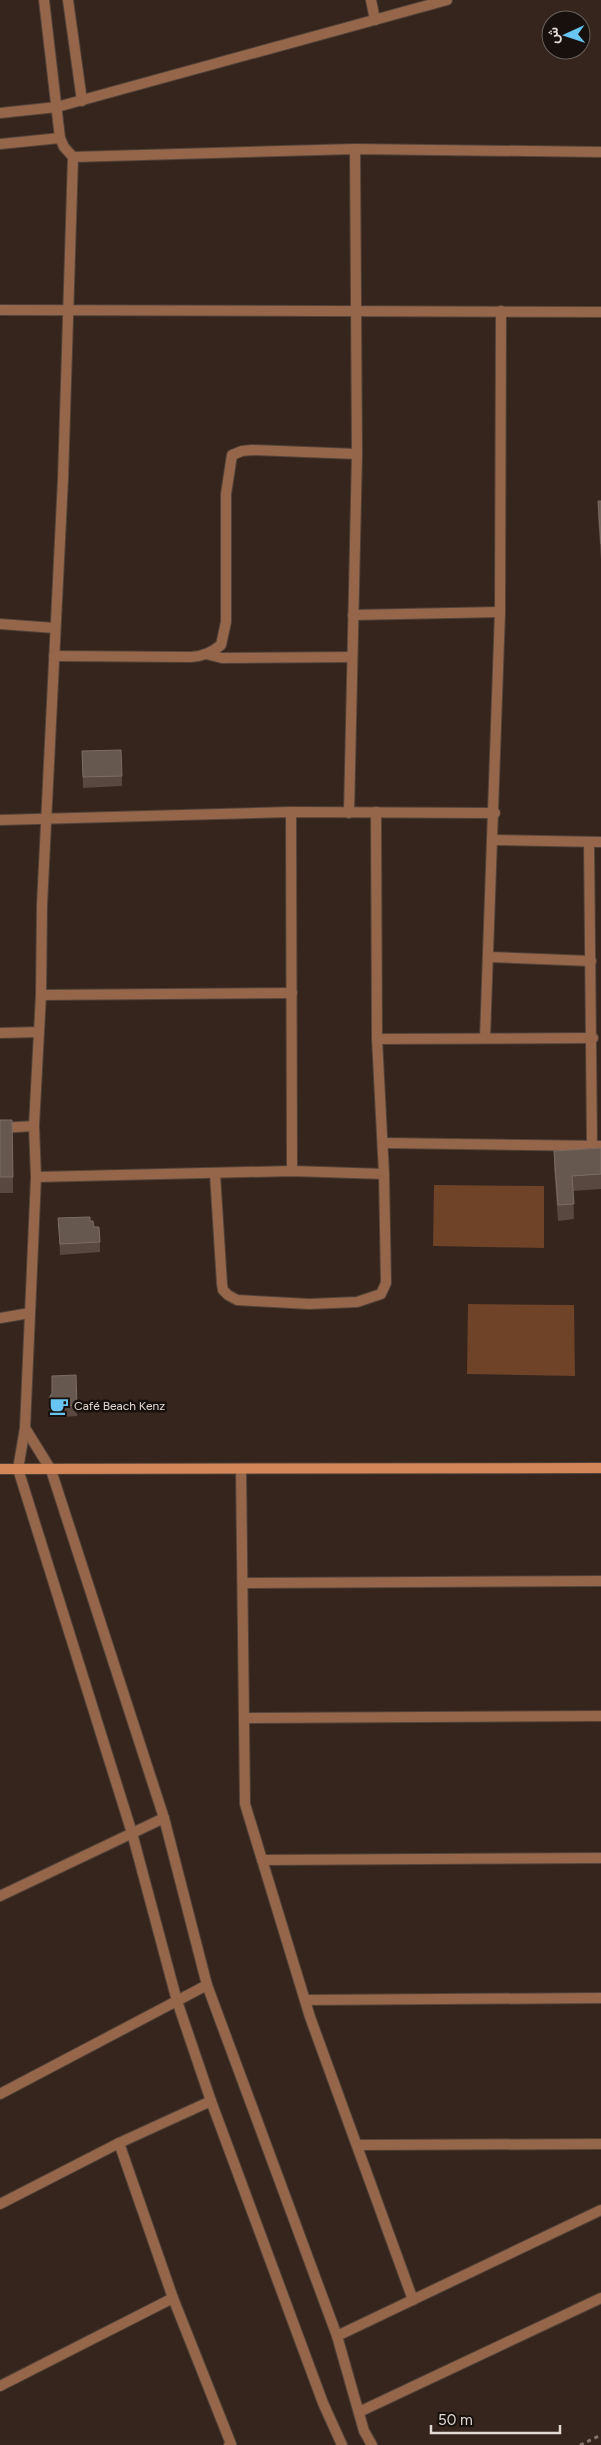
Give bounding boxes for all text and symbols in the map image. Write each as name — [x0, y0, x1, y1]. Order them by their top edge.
north arrow — [541, 10, 591, 60]
text: ش — [545, 27, 562, 45]
cafe icon: Café Beach Kenz — [48, 1395, 70, 1417]
place label: Café Beach Kenz — [74, 1399, 165, 1413]
scale bar — [431, 2402, 560, 2434]
text: 50 m — [438, 2411, 473, 2429]

